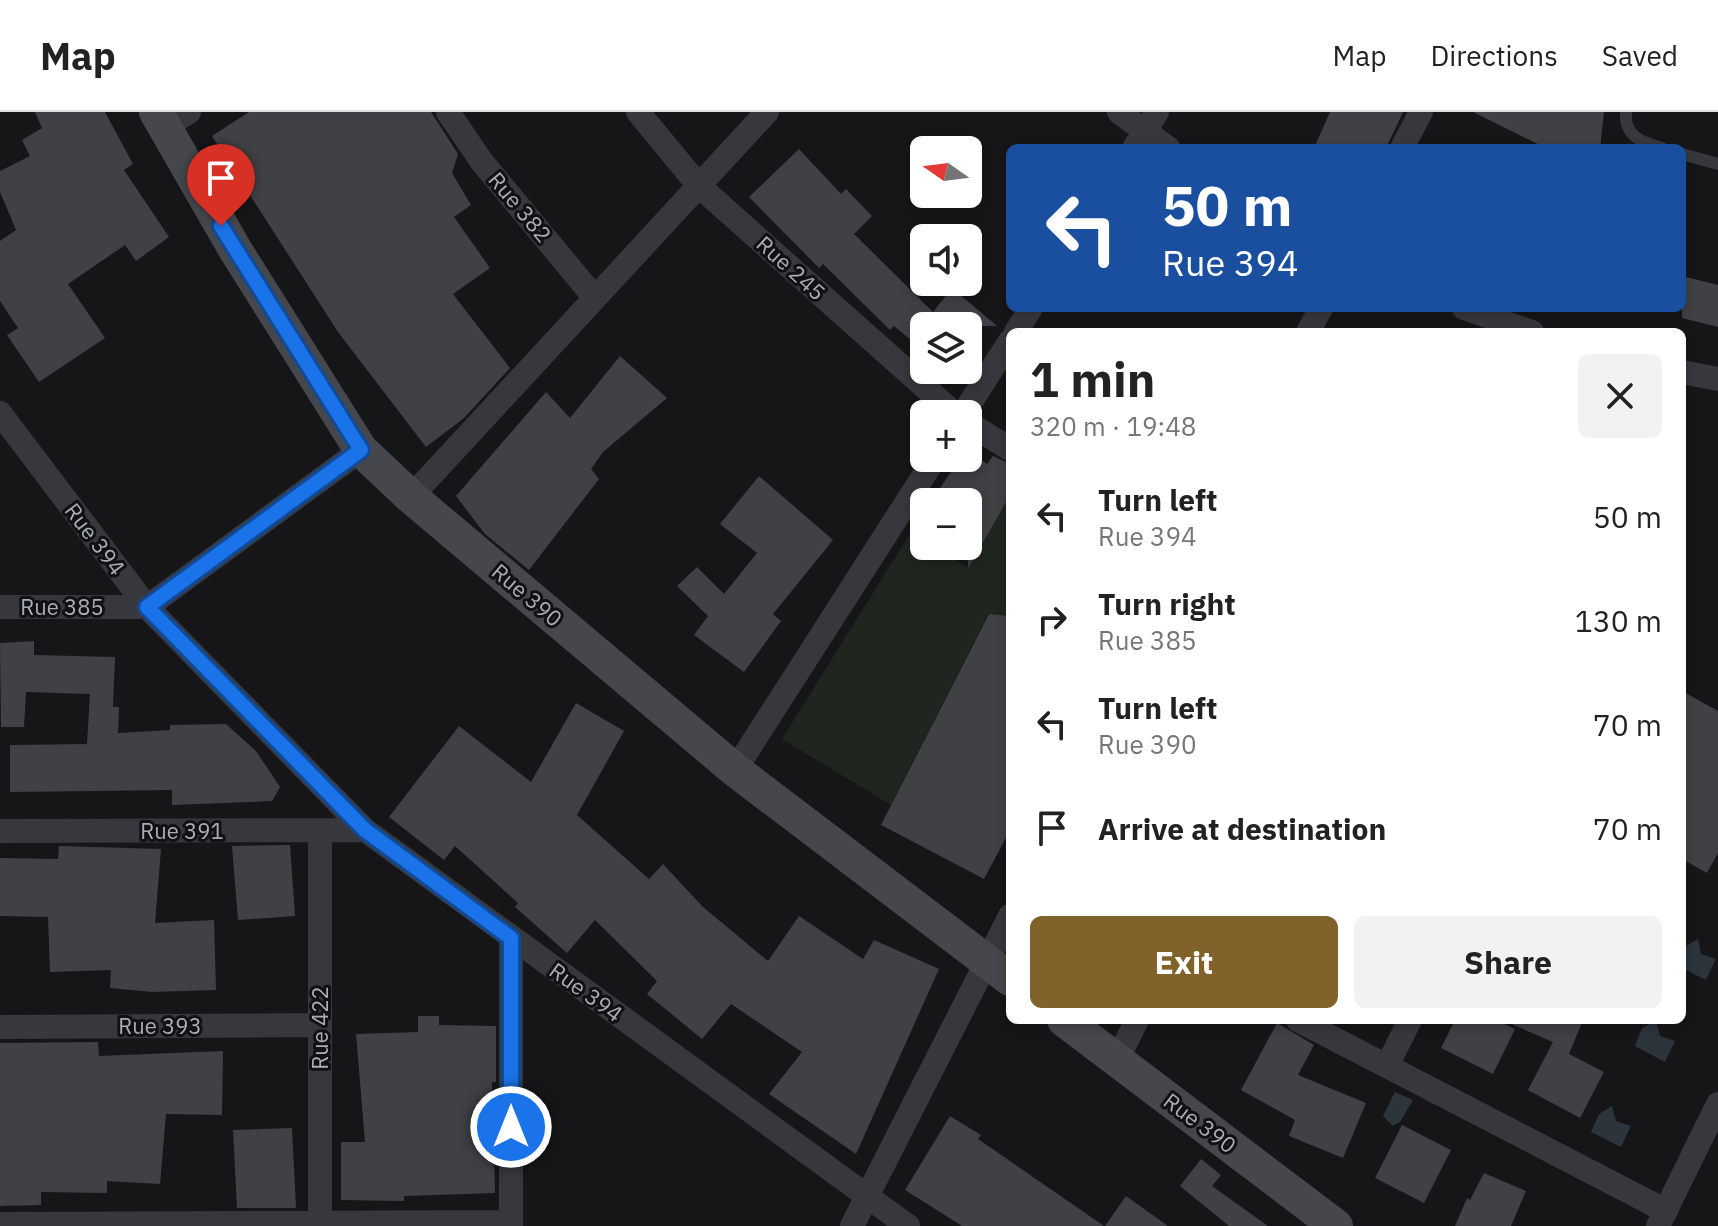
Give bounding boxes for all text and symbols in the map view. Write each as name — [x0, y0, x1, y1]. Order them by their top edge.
text: Map — [40, 31, 116, 80]
text: Map — [1332, 37, 1386, 74]
text: Directions — [1430, 37, 1558, 74]
text: Saved — [1602, 37, 1678, 74]
north arrow — [910, 136, 982, 208]
map controls — [910, 136, 982, 560]
pin — [187, 144, 255, 226]
icon: arrive — [199, 156, 243, 200]
street label: Rue 382 — [482, 165, 558, 248]
text: 50 m — [1162, 169, 1292, 241]
icon: left — [1030, 176, 1134, 280]
button: sound — [910, 224, 982, 296]
street label: Rue 245 — [751, 229, 832, 306]
text: Rue 394 — [1162, 239, 1299, 286]
button: layers — [910, 312, 982, 384]
text: 1 min — [1030, 348, 1155, 410]
button: close — [1578, 354, 1662, 438]
button: + — [910, 400, 982, 472]
text: 320 m · 19:48 — [1030, 409, 1196, 443]
text: Turn left — [1098, 480, 1217, 519]
button: − — [910, 488, 982, 560]
icon: left — [1030, 494, 1074, 538]
street label: Rue 394 — [59, 497, 132, 581]
text: 50 m — [1593, 497, 1662, 536]
text: Rue 394 — [1098, 519, 1197, 553]
street label: Rue 390 — [486, 557, 569, 633]
text: Turn right — [1098, 584, 1236, 623]
street label: Rue 385 — [20, 592, 104, 621]
icon: right — [1030, 598, 1074, 642]
text: 130 m — [1575, 601, 1662, 640]
text: Rue 385 — [1098, 623, 1197, 657]
text: Turn left — [1098, 688, 1217, 727]
icon: left — [1030, 702, 1074, 746]
text: 70 m — [1593, 705, 1662, 744]
text: Rue 390 — [1098, 727, 1197, 761]
icon: arrive — [1030, 806, 1074, 850]
text: Arrive at destination — [1098, 809, 1386, 848]
text: 70 m — [1593, 809, 1662, 848]
street label: Rue 391 — [140, 816, 224, 845]
button: Exit — [1030, 916, 1338, 1008]
button: Share — [1354, 916, 1662, 1008]
street label: Rue 394 — [544, 955, 629, 1028]
street label: Rue 422 — [305, 986, 334, 1070]
street label: Rue 393 — [118, 1011, 202, 1040]
position arrow — [469, 1085, 553, 1169]
street label: Rue 390 — [1158, 1086, 1242, 1159]

